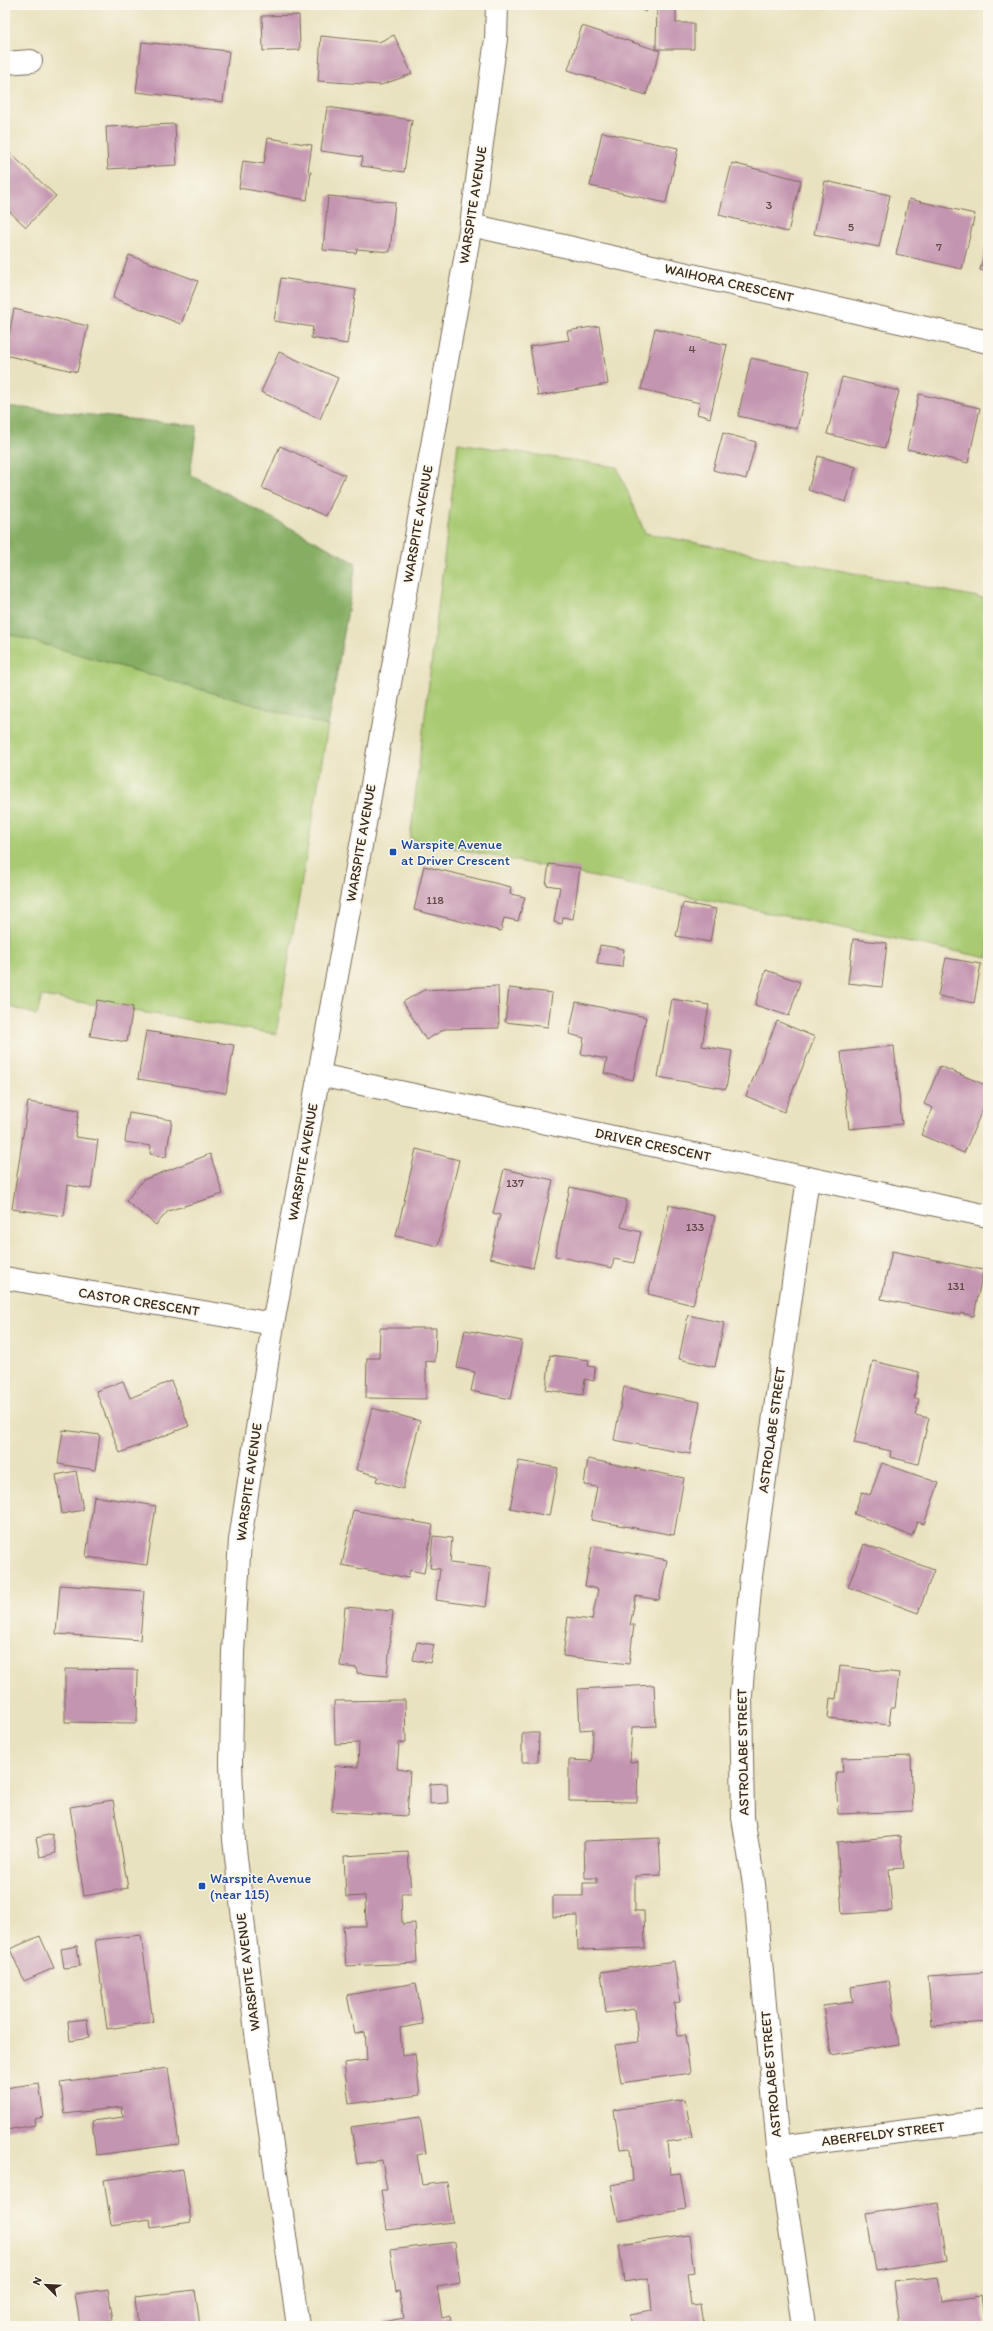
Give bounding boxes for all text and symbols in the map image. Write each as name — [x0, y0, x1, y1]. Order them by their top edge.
street label: WARSPITE AVENUE — [455, 145, 491, 265]
house number: 3 — [766, 198, 773, 212]
house number: 5 — [848, 220, 854, 234]
house number: 7 — [936, 240, 942, 254]
street label: WAIHORA CRESCENT — [663, 260, 796, 306]
house number: 4 — [688, 342, 696, 356]
street label: WARSPITE AVENUE — [399, 464, 437, 584]
street label: WARSPITE AVENUE — [342, 783, 380, 903]
place label: Warspite Avenue at Driver Crescent — [401, 836, 510, 869]
marker: Warspite Avenue at Driver Crescent — [388, 847, 398, 857]
house number: 118 — [426, 893, 444, 907]
street label: WARSPITE AVENUE — [284, 1102, 322, 1222]
street label: DRIVER CRESCENT — [593, 1124, 713, 1166]
house number: 137 — [506, 1176, 524, 1190]
house number: 133 — [686, 1220, 705, 1234]
house number: 131 — [947, 1279, 965, 1293]
street label: CASTOR CRESCENT — [77, 1284, 201, 1320]
street label: ASTROLABE STREET — [755, 1366, 789, 1494]
street label: WARSPITE AVENUE — [232, 1422, 266, 1542]
street label: ASTROLABE STREET — [733, 1688, 753, 1816]
place label: Warspite Avenue (near 115) — [210, 1870, 311, 1903]
marker: Warspite Avenue (near 115) — [197, 1881, 207, 1891]
street label: WARSPITE AVENUE — [232, 1912, 264, 2032]
street label: ASTROLABE STREET — [757, 2010, 785, 2138]
street label: ABERFELDY STREET — [820, 2118, 946, 2150]
north arrow — [26, 2265, 66, 2305]
text: N — [30, 2275, 45, 2287]

